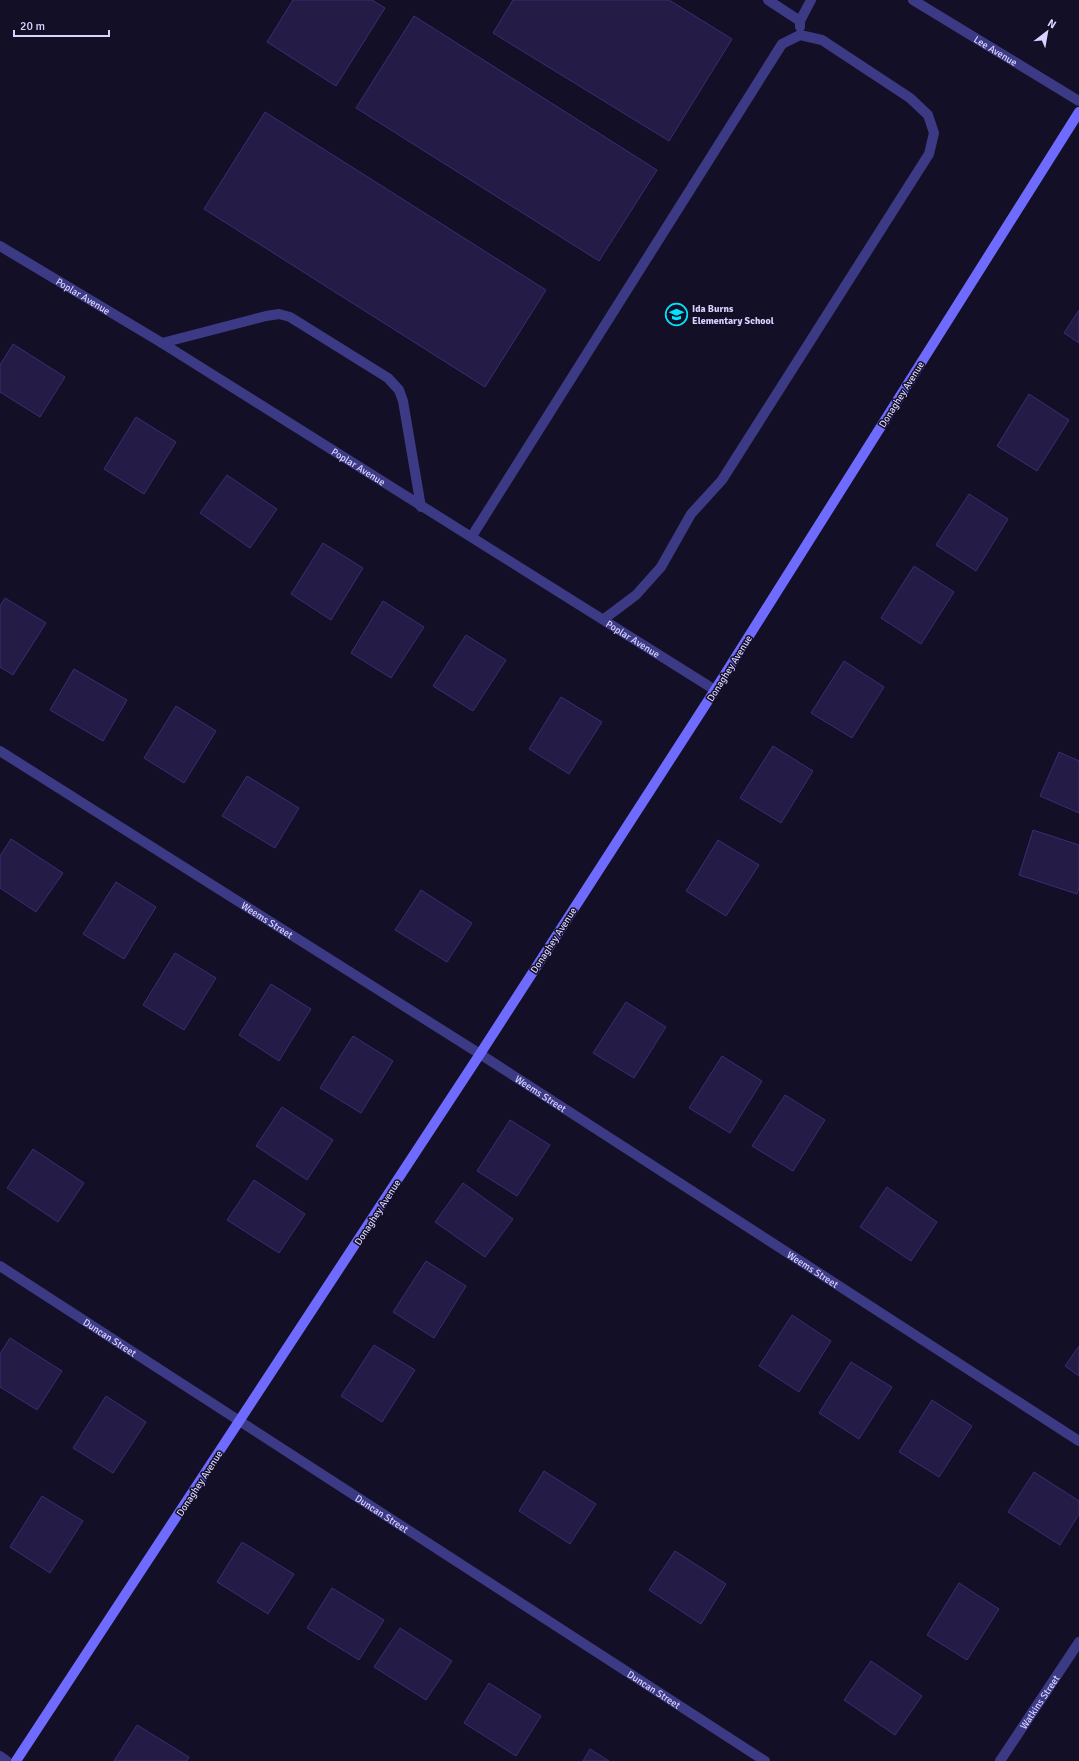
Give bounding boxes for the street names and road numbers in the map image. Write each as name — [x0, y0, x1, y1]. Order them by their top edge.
street label: Lee Avenue — [971, 34, 1019, 69]
street label: Poplar Avenue — [53, 276, 112, 318]
street label: Donaghey Avenue — [877, 359, 927, 430]
street label: Poplar Avenue — [329, 446, 387, 489]
street label: Poplar Avenue — [603, 618, 662, 661]
street label: Donaghey Avenue — [705, 633, 755, 704]
street label: Weems Street — [239, 900, 295, 942]
street label: Donaghey Avenue — [528, 905, 580, 976]
street label: Weems Street — [512, 1073, 569, 1115]
street label: Donaghey Avenue — [352, 1177, 404, 1248]
street label: Weems Street — [784, 1249, 841, 1291]
street label: Duncan Street — [81, 1316, 139, 1360]
street label: Donaghey Avenue — [174, 1448, 226, 1519]
street label: Duncan Street — [353, 1492, 411, 1536]
street label: Duncan Street — [625, 1668, 683, 1712]
street label: Watkins Street — [1018, 1673, 1063, 1732]

